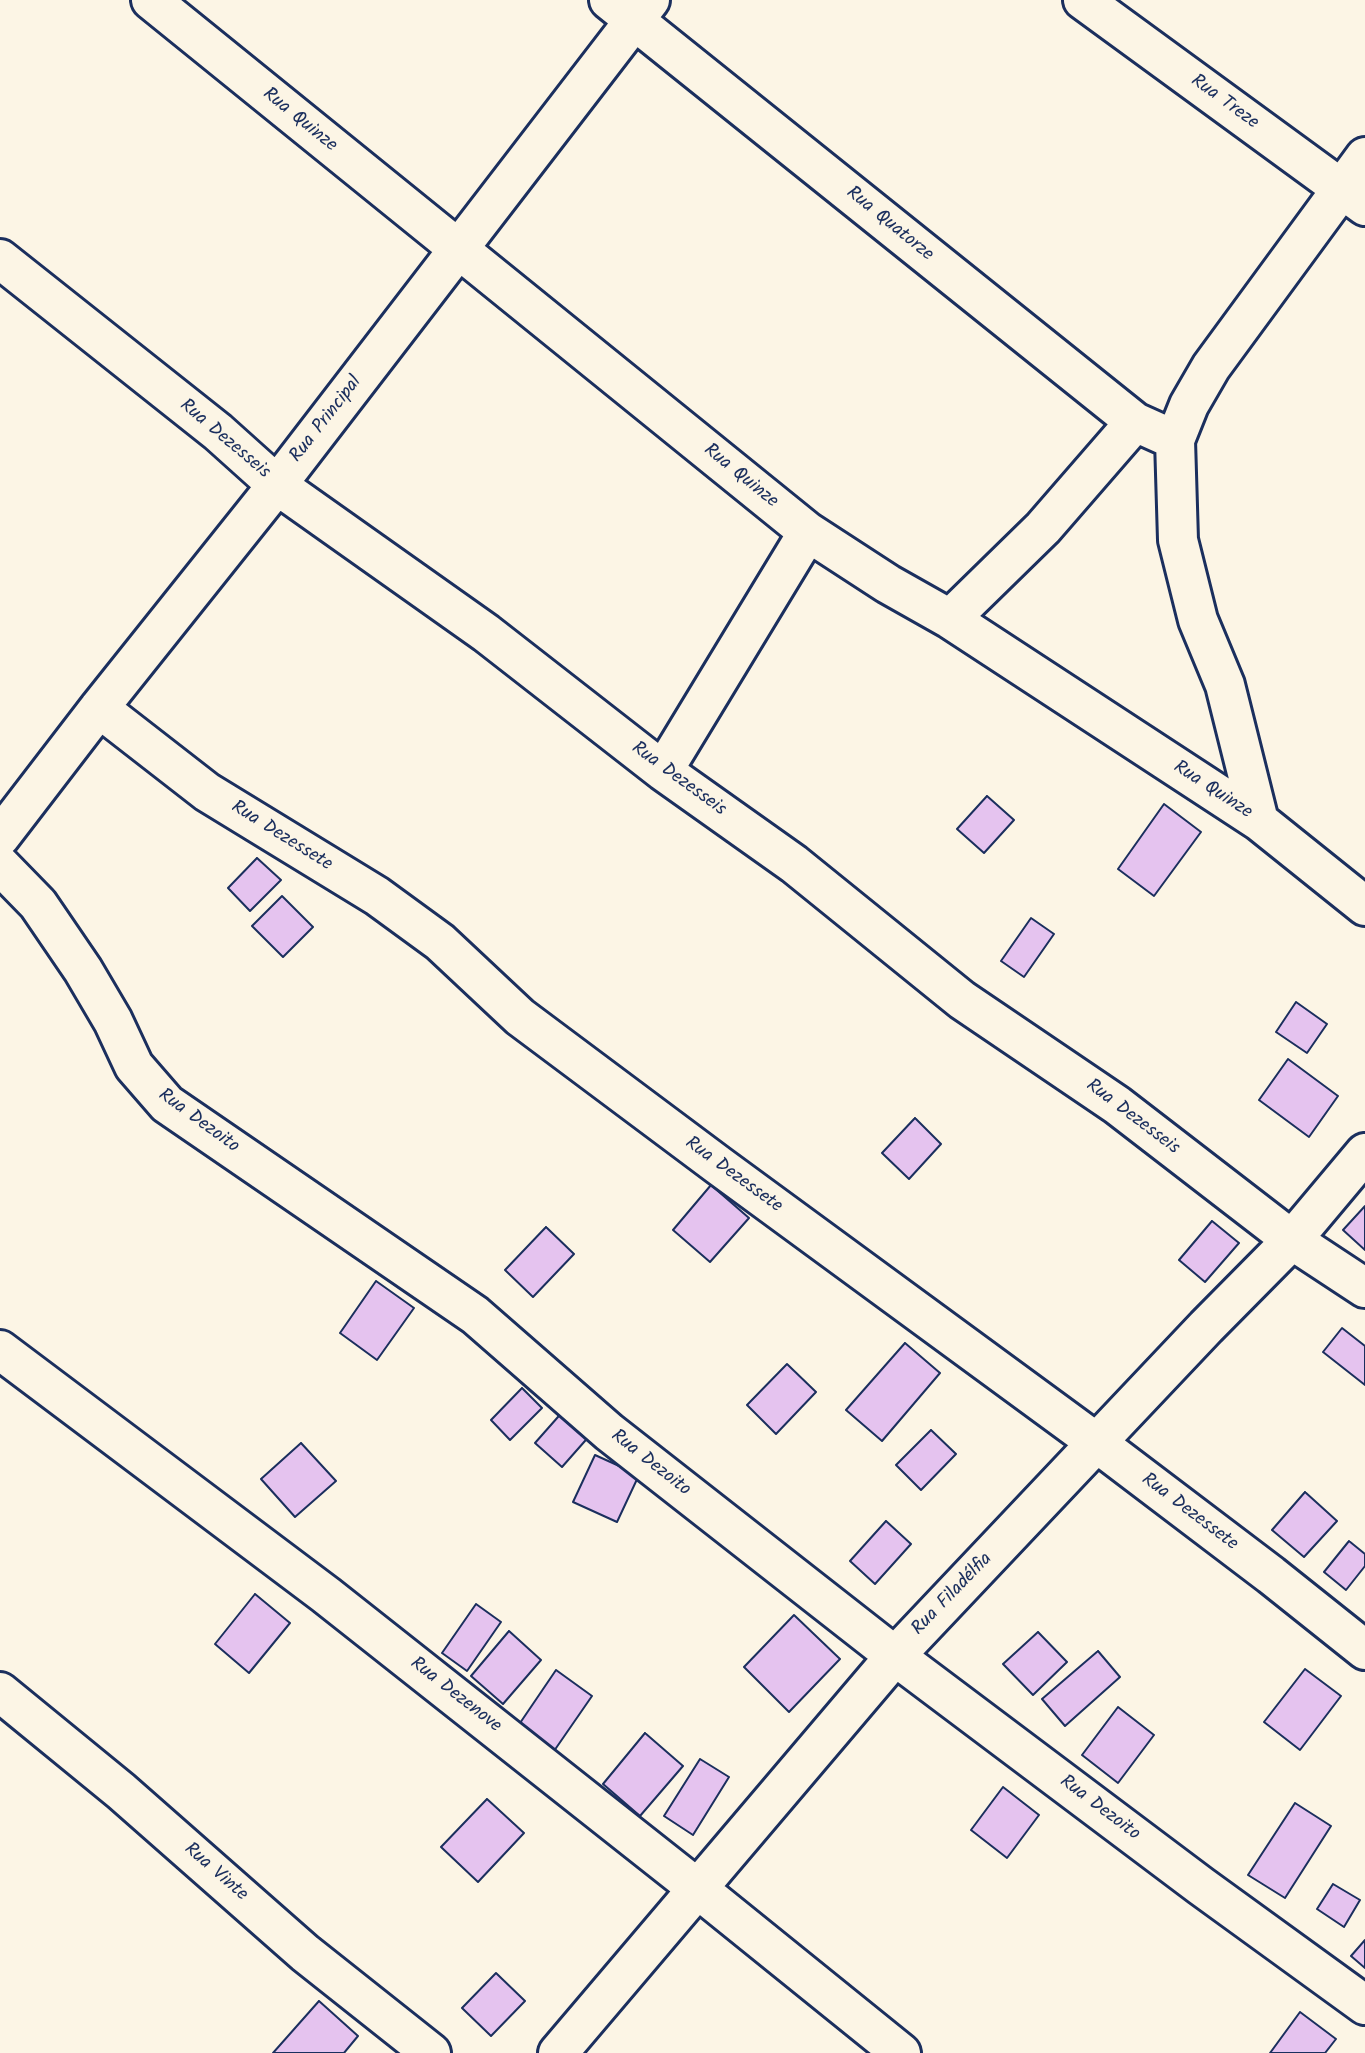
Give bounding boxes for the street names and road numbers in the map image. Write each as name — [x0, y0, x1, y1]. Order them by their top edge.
street label: Rua Treze — [1185, 71, 1263, 135]
street label: Rua Quinze — [257, 84, 341, 158]
street label: Rua Quatorze — [841, 183, 937, 267]
street label: Rua Principal — [286, 372, 368, 468]
street label: Rua Dezesseis — [174, 395, 274, 485]
street label: Rua Quinze — [698, 440, 782, 514]
street label: Rua Dezesseis — [626, 738, 730, 822]
street label: Rua Quinze — [1168, 757, 1256, 825]
street label: Rua Dezessete — [226, 797, 336, 877]
street label: Rua Dezesseis — [1080, 1075, 1184, 1161]
street label: Rua Dezoito — [153, 1085, 243, 1159]
street label: Rua Dezessete — [680, 1133, 786, 1219]
street label: Rua Dezoito — [606, 1426, 694, 1502]
street label: Rua Dezessete — [1136, 1469, 1242, 1557]
street label: Rua Filadélfia — [908, 1549, 998, 1641]
street label: Rua Dezenove — [405, 1653, 505, 1739]
street label: Rua Dezoito — [1054, 1771, 1144, 1847]
street label: Rua Vinte — [178, 1839, 252, 1907]

